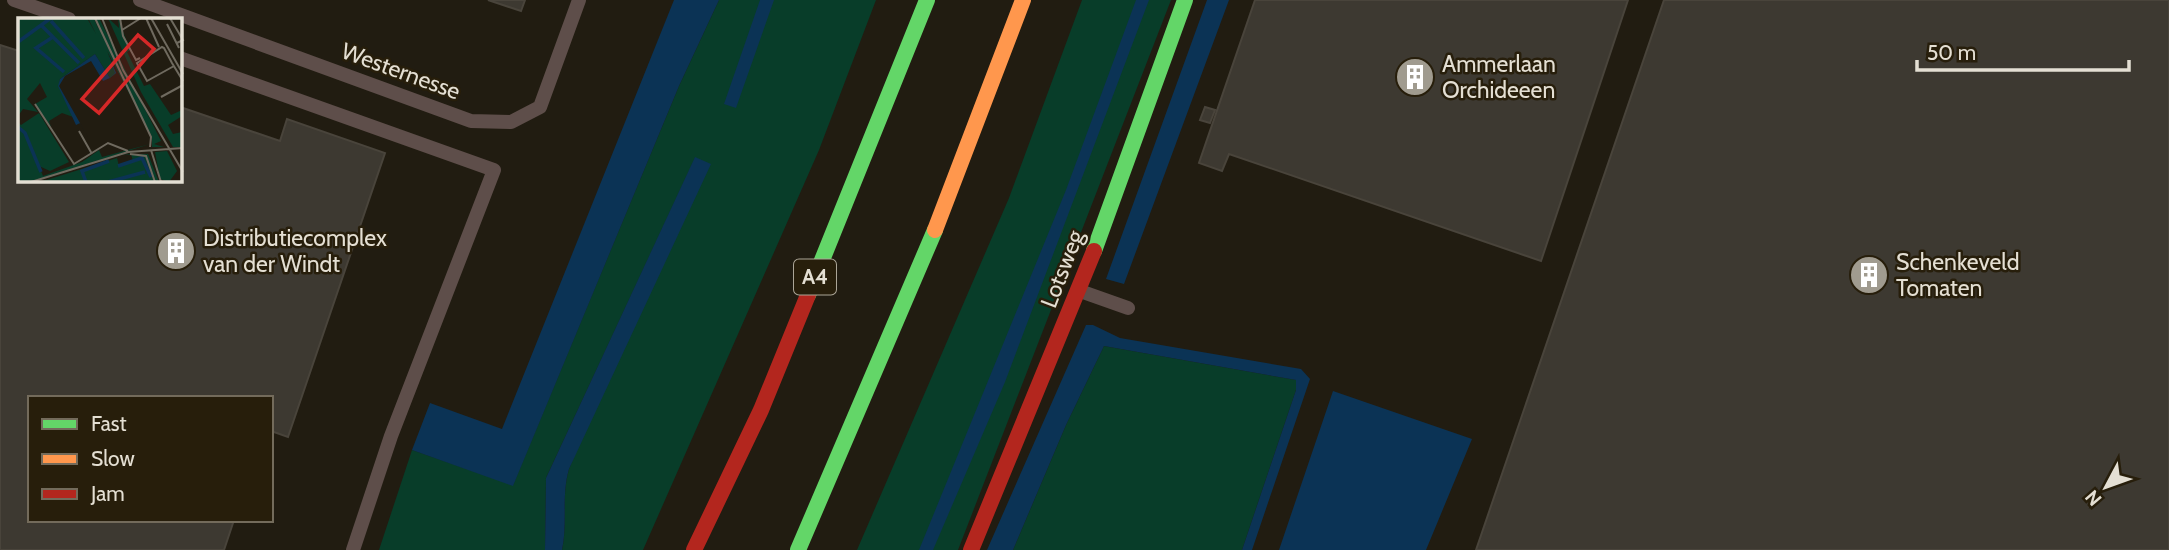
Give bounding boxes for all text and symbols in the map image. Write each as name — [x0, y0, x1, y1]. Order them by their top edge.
inset map — [18, 18, 182, 182]
scale bar — [1917, 28, 2129, 72]
street label: Westernesse — [338, 37, 464, 105]
text: 50 m — [1927, 40, 1976, 65]
place label: Ammerlaan Orchideeen — [1442, 50, 1556, 104]
building icon: Ammerlaan Orchideeen — [1394, 56, 1436, 98]
place label: Distributiecomplex van der Windt — [203, 224, 387, 278]
street label: Lotsweg — [1034, 226, 1090, 312]
building icon: Distributiecomplex van der Windt — [155, 230, 197, 272]
place label: Schenkeveld Tomaten — [1896, 248, 2019, 302]
building icon: Schenkeveld Tomaten — [1848, 254, 1890, 296]
road number: A4 — [794, 260, 836, 294]
legend — [28, 396, 273, 522]
text: Fast — [91, 411, 127, 436]
text: Slow — [91, 446, 135, 471]
north arrow — [2071, 452, 2141, 522]
text: Jam — [90, 481, 125, 506]
text: N — [2080, 485, 2107, 510]

